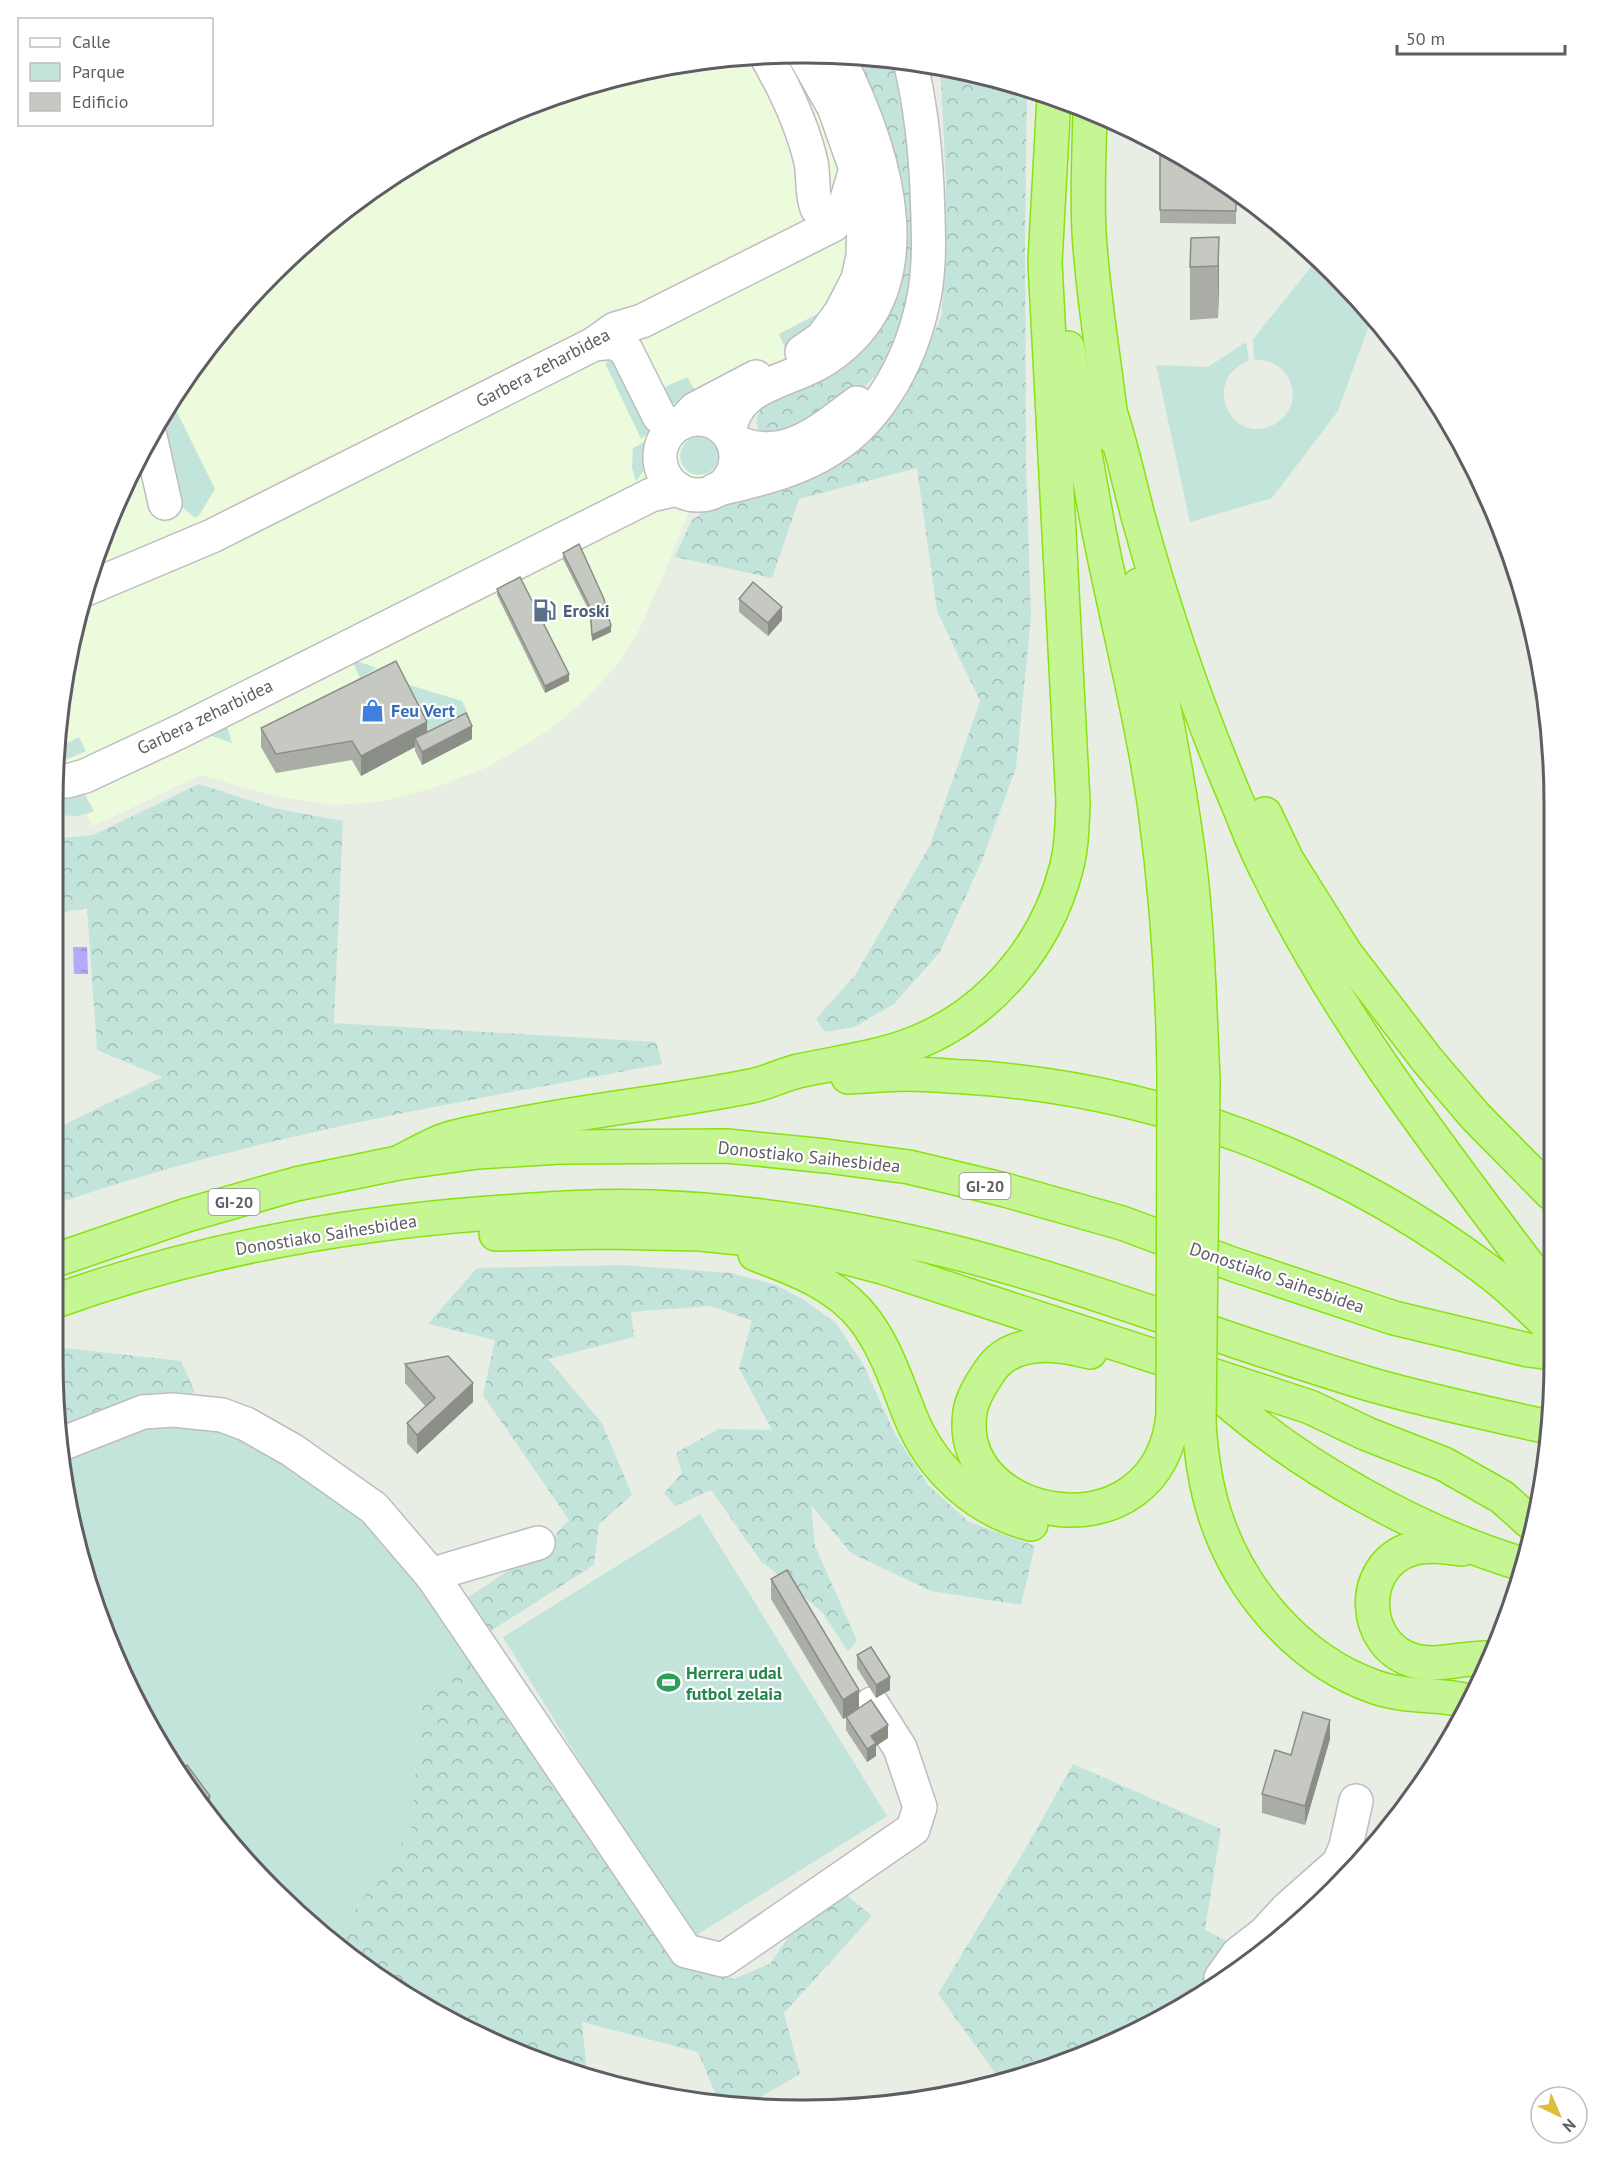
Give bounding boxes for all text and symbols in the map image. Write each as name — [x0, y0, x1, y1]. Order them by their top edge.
legend — [18, 18, 213, 126]
scale bar — [1397, 18, 1565, 56]
text: 50 m — [1406, 27, 1445, 50]
text: Calle — [72, 30, 111, 53]
text: Parque — [72, 60, 125, 83]
text: Edificio — [72, 90, 128, 113]
street label: Garbera zeharbidea — [472, 323, 614, 413]
fuel station icon: Eroski — [532, 598, 558, 624]
place label: Eroski — [563, 599, 610, 622]
street label: Garbera zeharbidea — [133, 674, 276, 759]
shop icon: Feu Vert — [360, 698, 386, 724]
place label: Feu Vert — [391, 699, 455, 722]
street label: Donostiako Saihesbidea — [717, 1135, 901, 1178]
road number: GI-20 — [960, 1173, 1010, 1199]
road number: GI-20 — [208, 1189, 260, 1215]
street label: Donostiako Saihesbidea — [234, 1209, 418, 1260]
street label: Donostiako Saihesbidea — [1187, 1237, 1368, 1318]
place label: Herrera udal futbol zelaia — [686, 1661, 783, 1705]
sports icon: Herrera udal futbol zelaia — [655, 1670, 681, 1696]
north arrow — [1529, 2085, 1589, 2145]
text: N — [1559, 2115, 1580, 2137]

